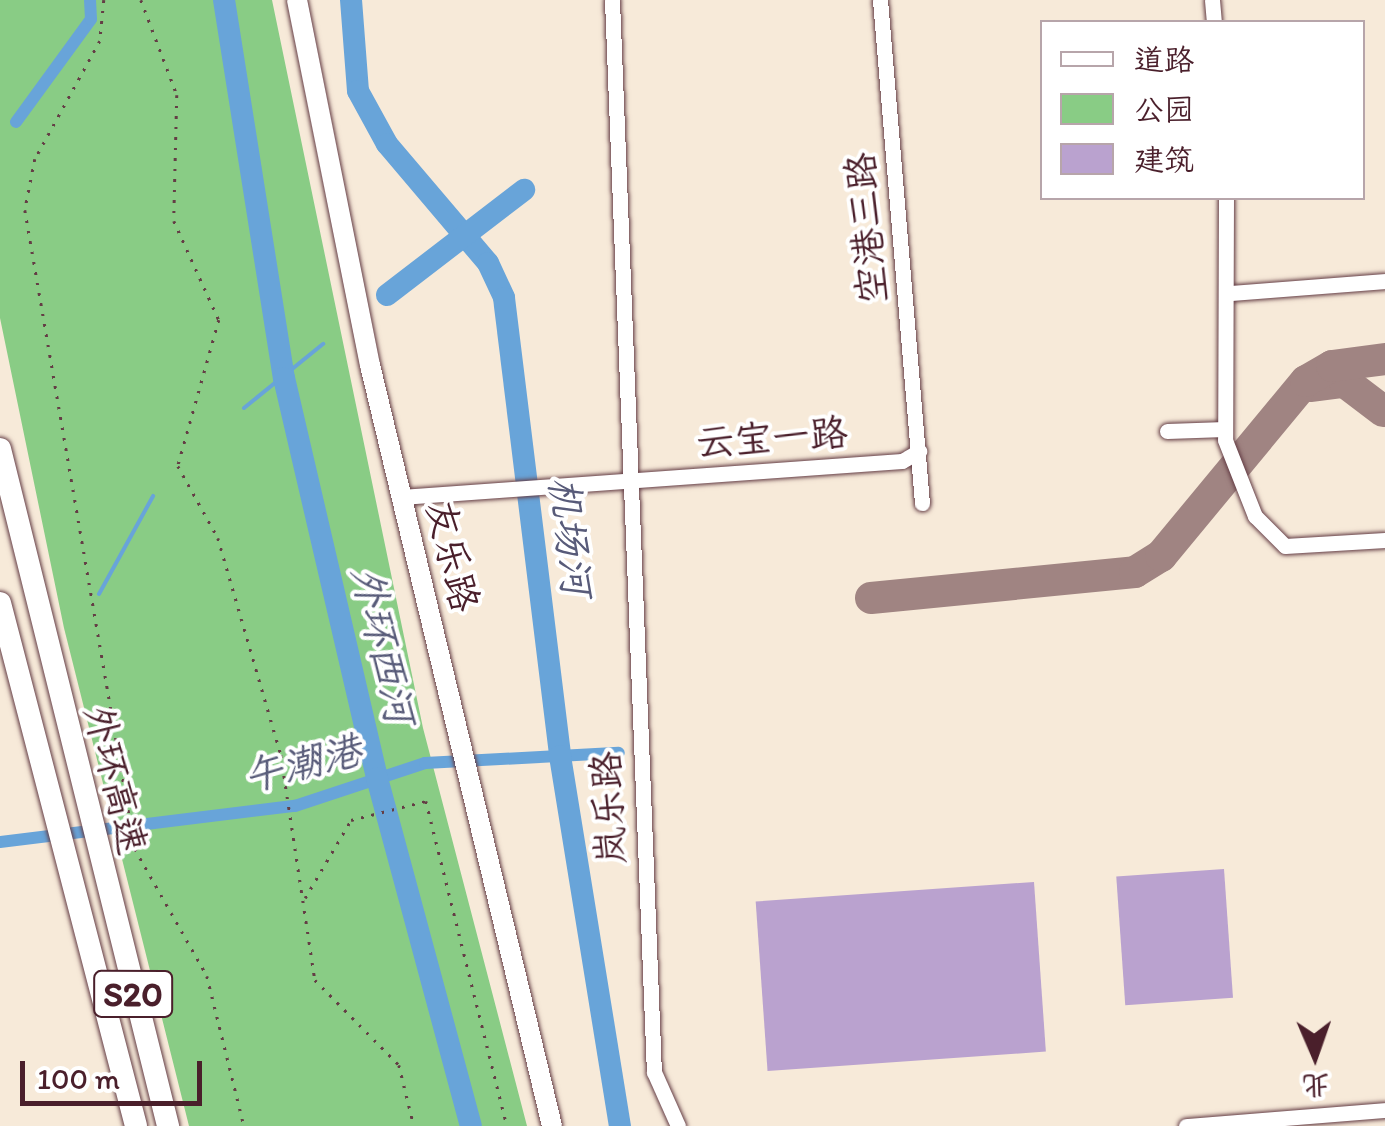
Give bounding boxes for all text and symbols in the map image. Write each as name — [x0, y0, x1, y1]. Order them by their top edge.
legend — [1040, 20, 1365, 200]
text: 道路 — [1134, 41, 1194, 78]
text: 公园 — [1134, 91, 1194, 128]
text: 建筑 — [1134, 141, 1194, 178]
street label: 空港三路 — [838, 150, 896, 306]
street label: 云宝一路 — [695, 410, 849, 466]
water label: 机场河 — [540, 474, 602, 598]
street label: 友乐路 — [416, 495, 488, 617]
water label: 外环西河 — [343, 562, 425, 728]
street label: 外环高速 — [74, 701, 156, 859]
water label: 午潮港 — [238, 725, 366, 801]
street label: 岚乐路 — [583, 750, 635, 866]
road number: S20 — [93, 964, 173, 1024]
north arrow — [1265, 1006, 1365, 1106]
scale bar — [25, 1041, 208, 1103]
text: 100 m — [37, 1060, 120, 1097]
text: 北 — [1301, 1069, 1331, 1103]

